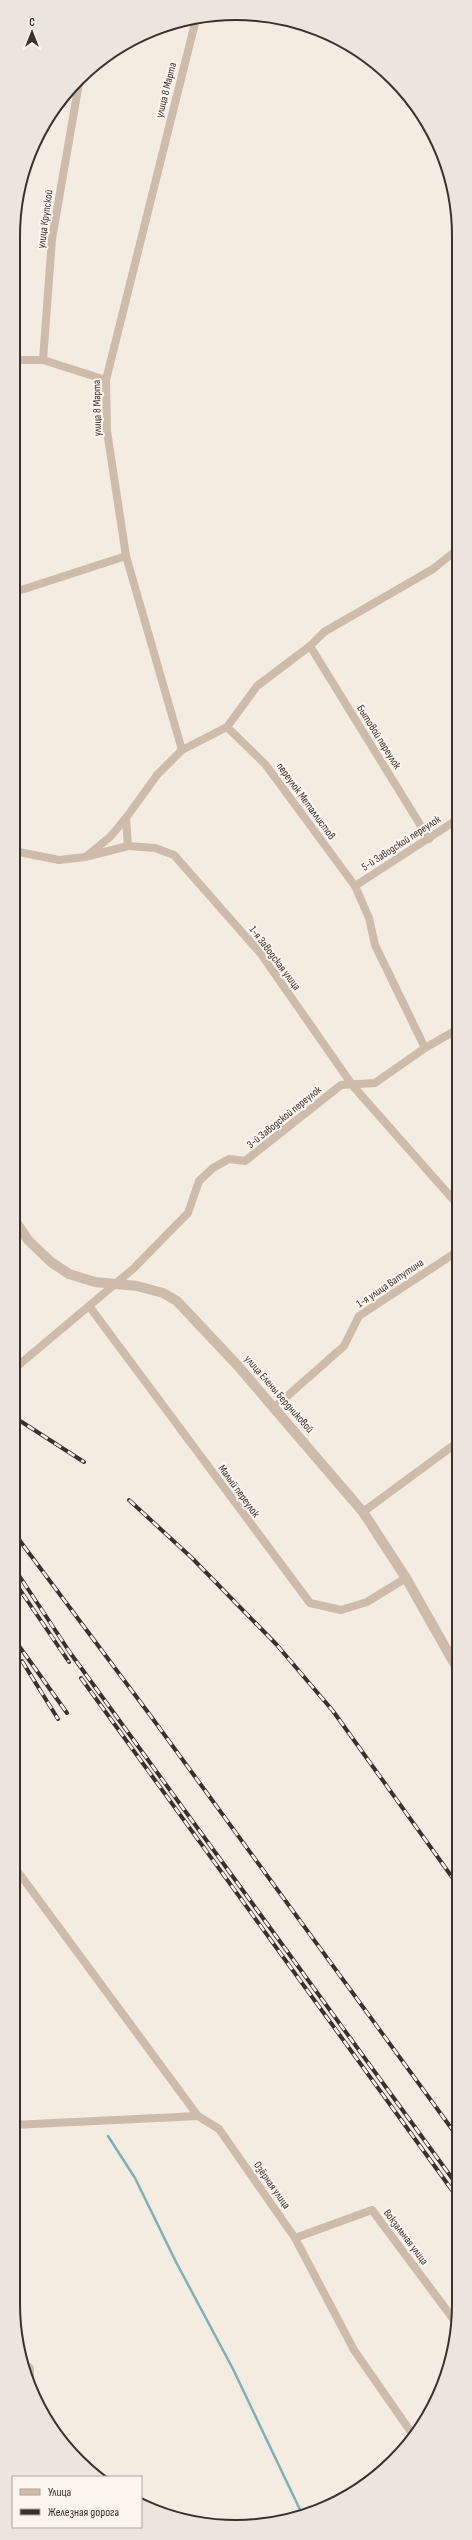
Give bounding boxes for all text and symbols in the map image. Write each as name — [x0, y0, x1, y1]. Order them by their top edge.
north arrow — [12, 12, 52, 52]
text: С — [29, 16, 35, 29]
street label: улица 8 Марта — [153, 61, 179, 119]
street label: улица Крупской — [34, 188, 56, 249]
street label: улица 8 Марта — [90, 380, 104, 436]
street label: Бытовой переулок — [354, 703, 404, 772]
street label: переулок Металлистов — [274, 760, 338, 842]
street label: 5-й Заводской переулок — [359, 812, 444, 873]
street label: 1-я Заводская улица — [247, 923, 303, 993]
street label: 3-й Заводской переулок — [244, 1082, 324, 1151]
street label: 1-я улица Ватутина — [354, 1256, 426, 1310]
street label: улица Елены Бердниковой — [242, 1353, 316, 1436]
street label: Малый переулок — [215, 1462, 263, 1521]
street label: Озёрная улица — [251, 2159, 293, 2211]
street label: Вокзальная улица — [381, 2207, 431, 2267]
legend — [12, 2476, 142, 2528]
text: Улица — [48, 2485, 72, 2500]
text: Железная дорога — [48, 2505, 120, 2520]

